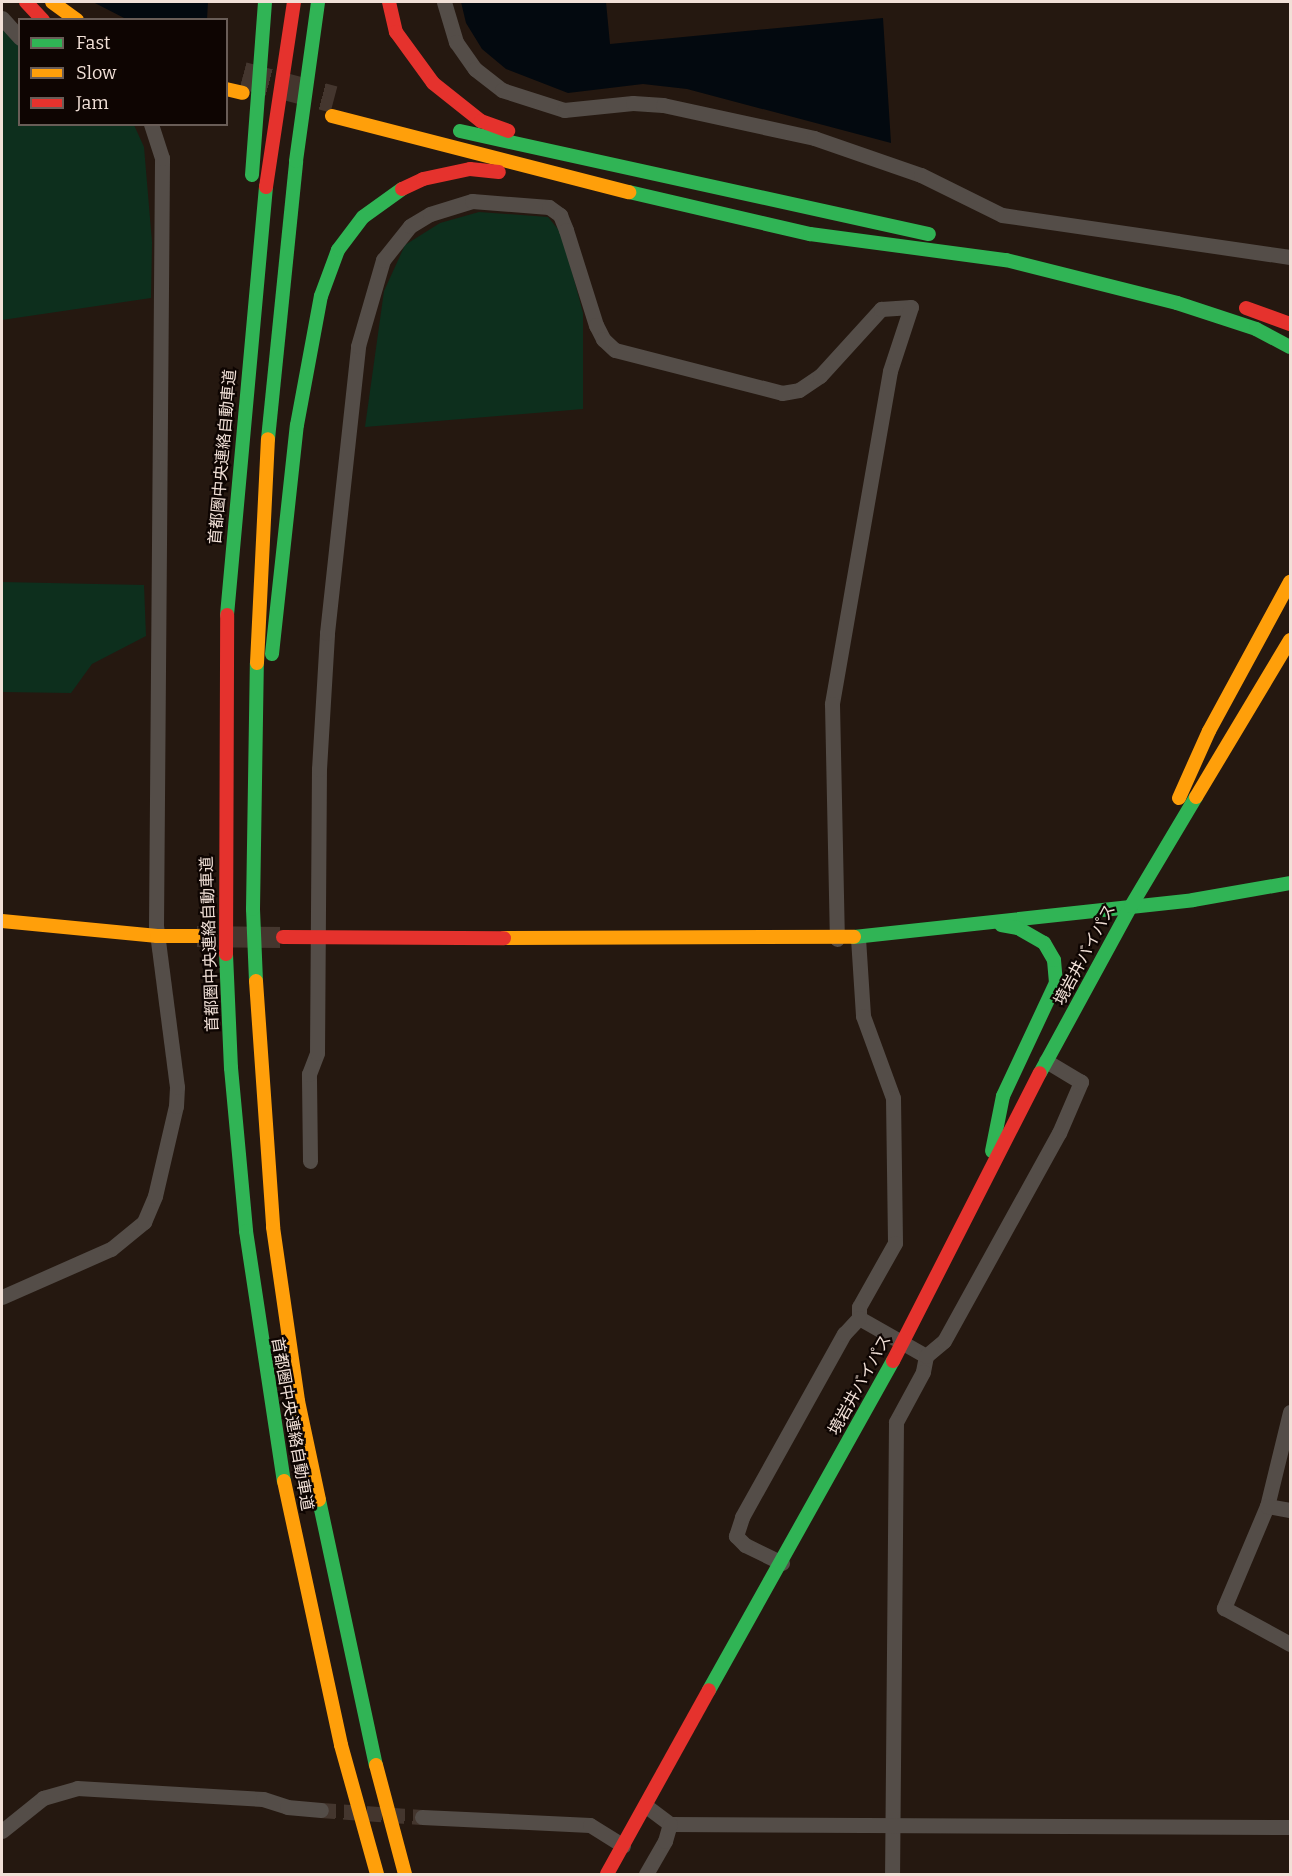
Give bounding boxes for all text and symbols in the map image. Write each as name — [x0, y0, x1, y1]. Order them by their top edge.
legend — [18, 18, 228, 126]
text: Fast — [76, 32, 111, 54]
text: Slow — [76, 62, 116, 84]
text: Jam — [76, 92, 109, 114]
street label: 首都圏中央連絡自動車道 — [206, 368, 240, 546]
street label: 首都圏中央連絡自動車道 — [197, 856, 223, 1032]
street label: 境岩井バイパス — [1050, 901, 1120, 1009]
street label: 境岩井バイパス — [824, 1331, 896, 1439]
street label: 首都圏中央連絡自動車道 — [267, 1336, 317, 1512]

